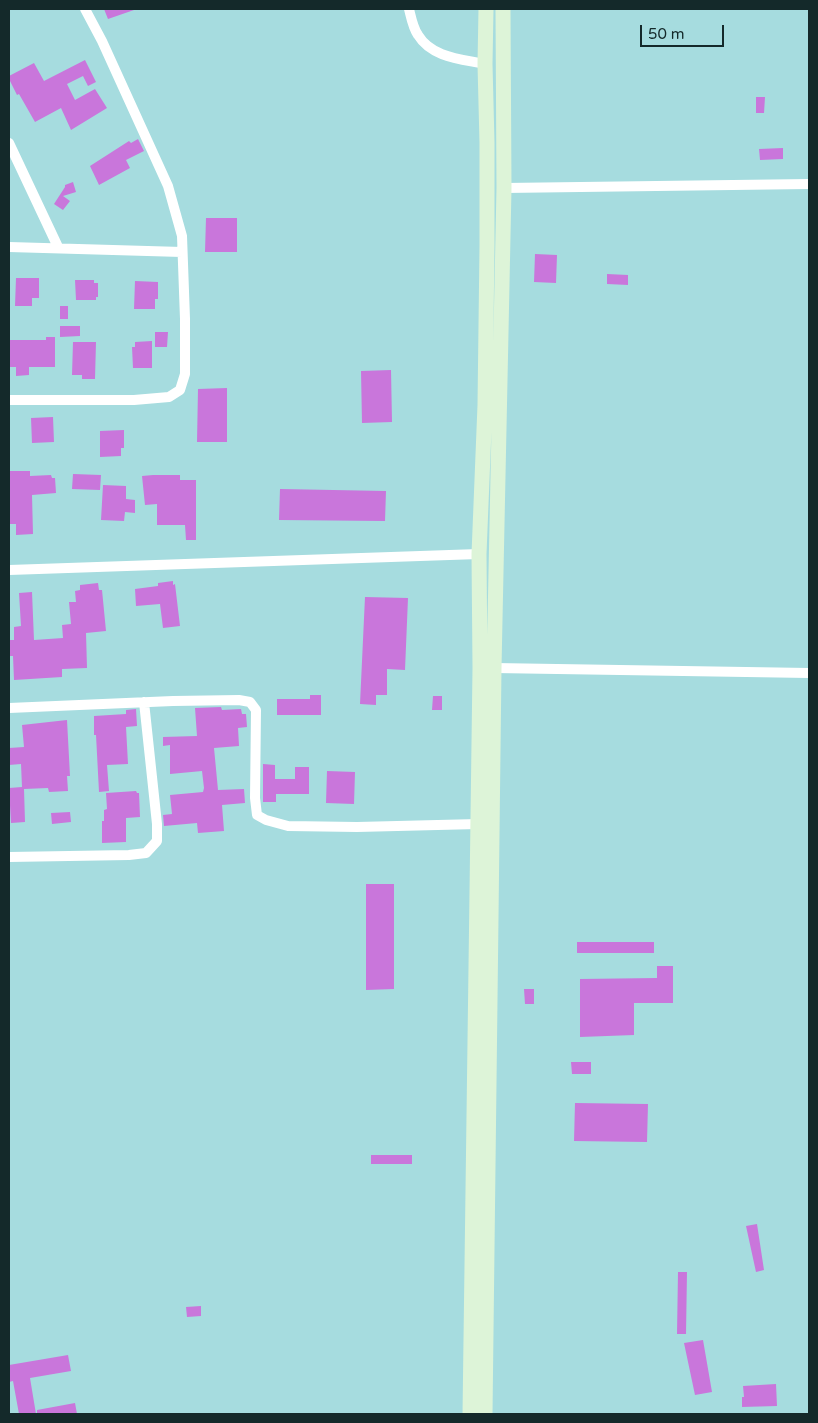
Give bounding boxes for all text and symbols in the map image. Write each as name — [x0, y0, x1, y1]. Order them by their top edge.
scale bar — [643, 15, 727, 47]
text: 50 m — [648, 25, 685, 43]

